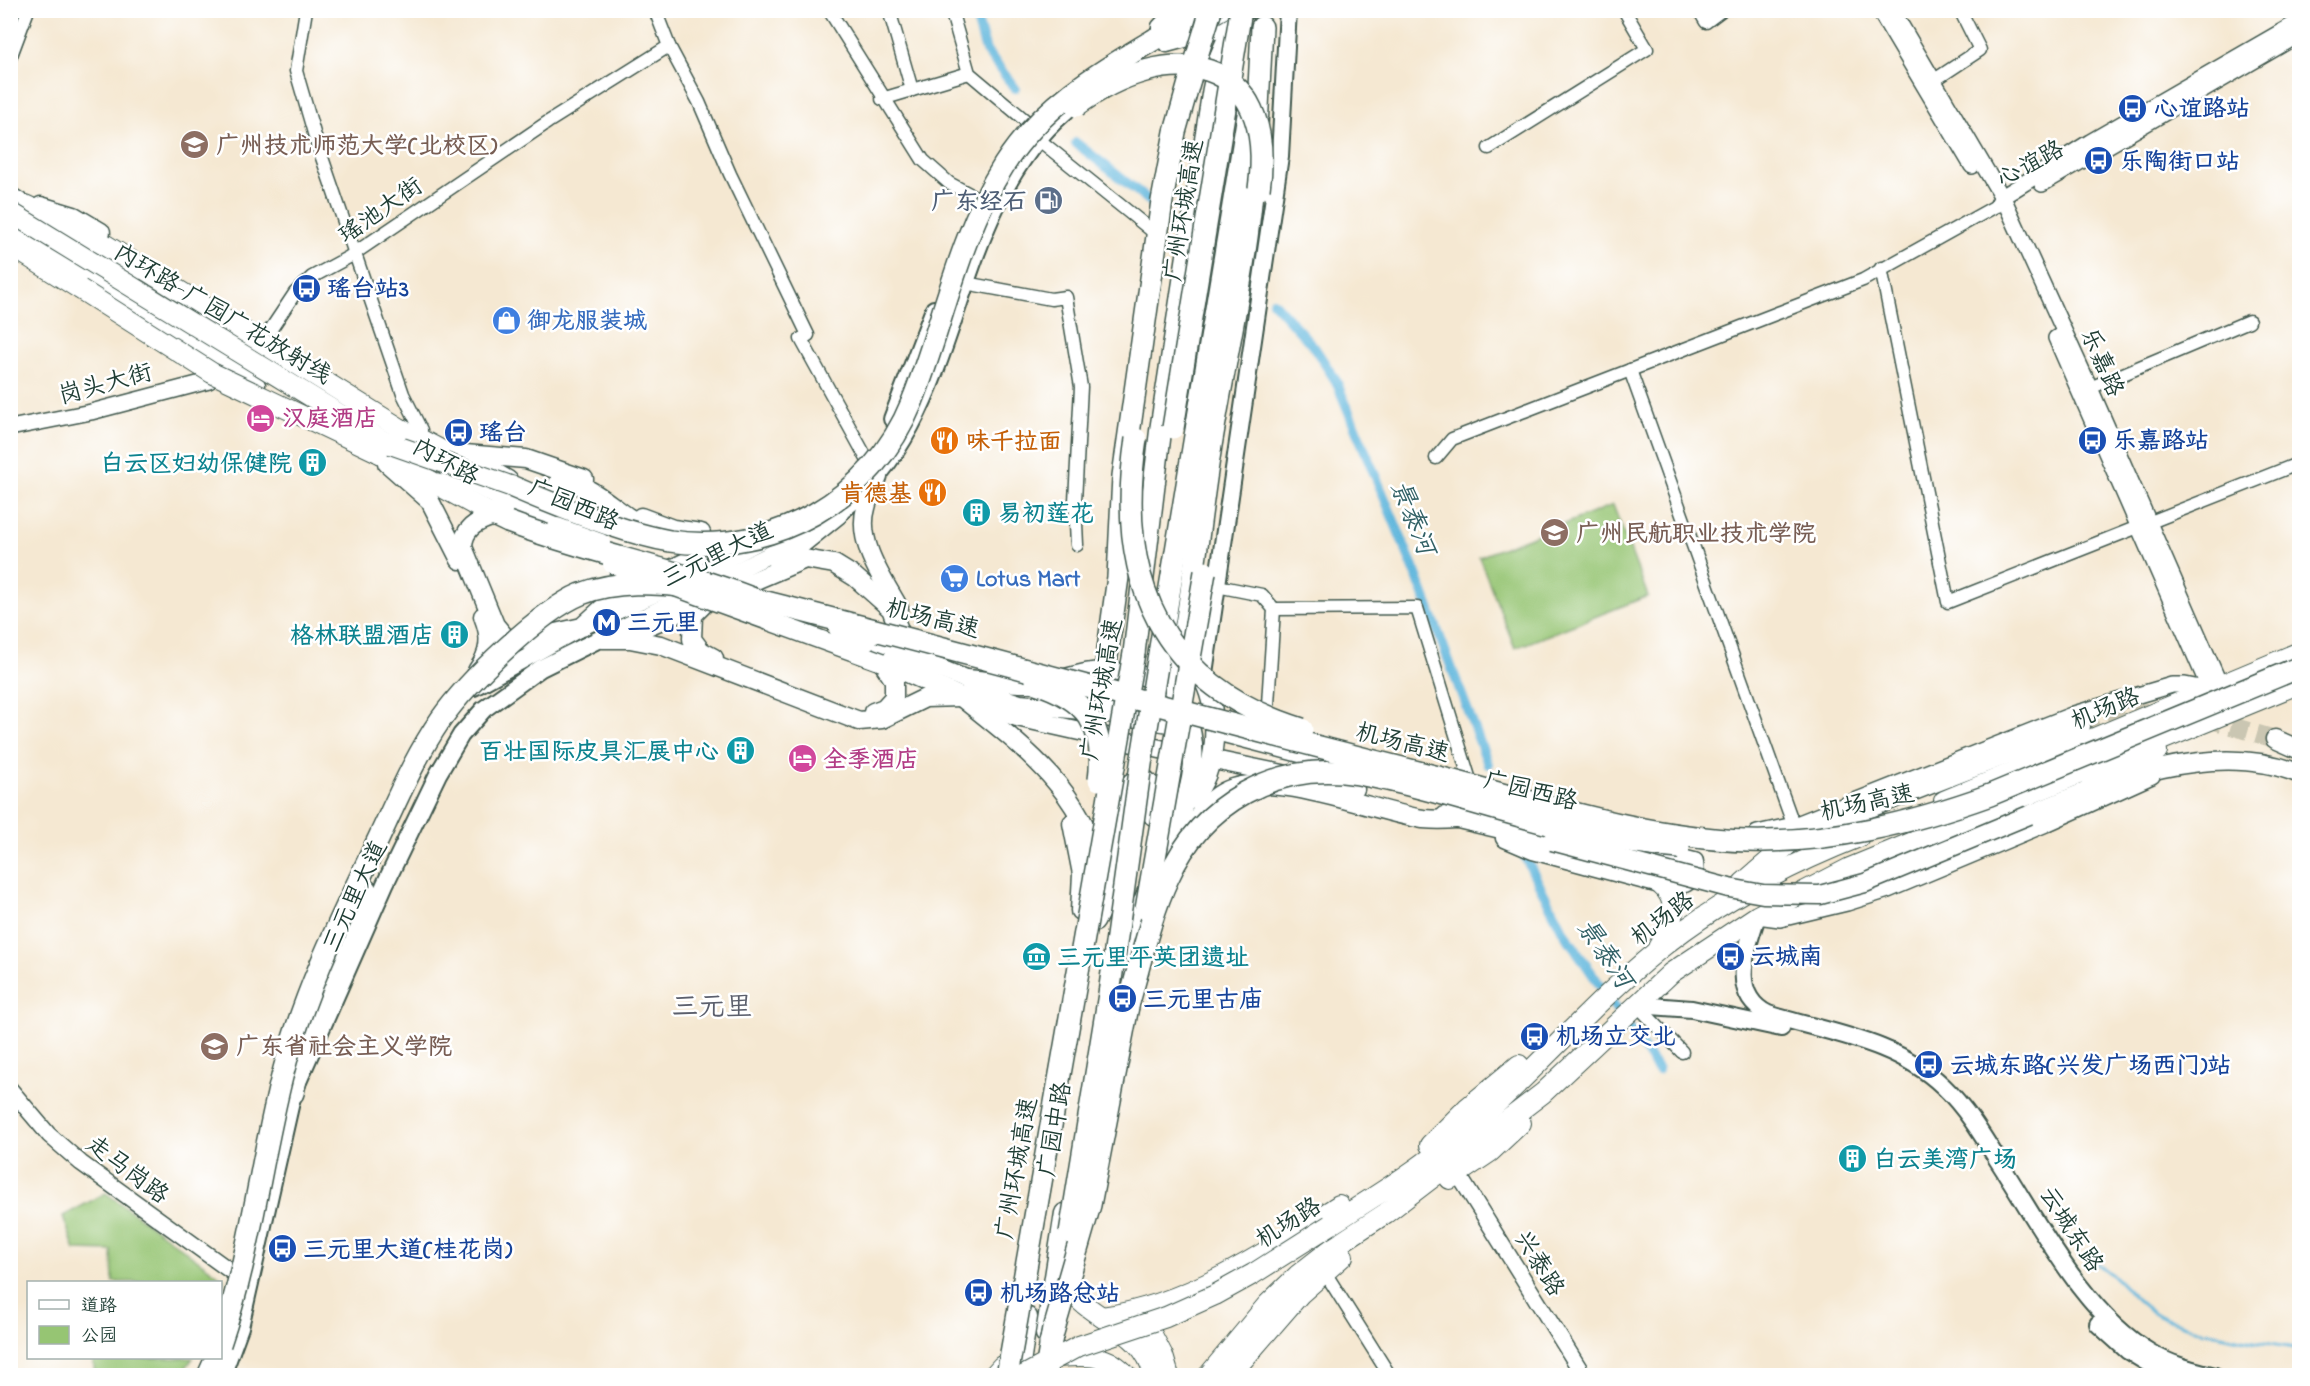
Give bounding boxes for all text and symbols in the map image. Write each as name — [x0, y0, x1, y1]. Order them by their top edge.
bus stop icon: 心谊路站 — [2117, 92, 2149, 124]
place label: 心谊路站 — [2154, 93, 2250, 128]
school or university icon: 广州技术师范大学(北校区) — [179, 129, 211, 161]
place label: 广州技术师范大学(北校区) — [216, 130, 497, 165]
street label: 心谊路 — [1991, 133, 2071, 198]
street label: 广州环城高速 — [1157, 137, 1214, 284]
bus stop icon: 乐陶街口站 — [2083, 145, 2115, 177]
place label: 乐陶街口站 — [2120, 146, 2240, 181]
street label: 瑶池大街 — [332, 170, 431, 254]
fuel station icon: 广东经石 — [1032, 185, 1064, 217]
place label: 广东经石 — [931, 186, 1027, 221]
street label: 内环路-广园广花放射线 — [106, 236, 337, 394]
bus stop icon: 瑶台站3 — [290, 272, 322, 304]
place label: 瑶台站3 — [327, 273, 409, 308]
shop icon: 御龙服装城 — [490, 304, 522, 336]
place label: 御龙服装城 — [527, 305, 647, 340]
street label: 乐嘉路 — [2070, 323, 2131, 403]
street label: 岗头大街 — [55, 356, 157, 415]
hotel icon: 汉庭酒店 — [245, 402, 277, 434]
place label: 汉庭酒店 — [282, 403, 378, 438]
bus stop icon: 瑶台 — [442, 416, 474, 448]
place label: 瑶台 — [479, 417, 527, 452]
bus stop icon: 乐嘉路站 — [2076, 424, 2108, 456]
restaurant icon: 味千拉面 — [929, 425, 961, 457]
place label: 乐嘉路站 — [2113, 425, 2209, 460]
place label: 味千拉面 — [966, 426, 1062, 461]
street label: 内环路 — [405, 430, 485, 496]
building icon: 白云区妇幼保健院 — [297, 447, 329, 479]
place label: 白云区妇幼保健院 — [100, 448, 292, 483]
street label: 广园西路 — [522, 471, 624, 541]
water label: 景泰河 — [1379, 475, 1445, 565]
restaurant icon: 肯德基 — [917, 477, 949, 509]
place label: 肯德基 — [840, 478, 912, 513]
building icon: 易初莲花 — [961, 497, 993, 529]
place label: 易初莲花 — [998, 498, 1094, 533]
street label: 三元里大道 — [656, 514, 780, 598]
school or university icon: 广州民航职业技术学院 — [1539, 517, 1571, 549]
place label: 广州民航职业技术学院 — [1576, 518, 1816, 553]
supermarket icon: Lotus Mart — [939, 562, 971, 594]
place label: Lotus Mart — [976, 563, 1081, 598]
street label: 机场高速 — [882, 592, 983, 649]
metro station icon: 三元里 — [590, 606, 622, 638]
place label: 三元里 — [627, 607, 699, 642]
street label: 广州环城高速 — [1074, 615, 1133, 763]
building icon: 格林联盟酒店 — [439, 619, 471, 651]
place label: 格林联盟酒店 — [290, 620, 434, 655]
street label: 机场路 — [2066, 680, 2146, 740]
street label: 机场高速 — [1352, 716, 1453, 773]
building icon: 百壮国际皮具汇展中心 — [724, 735, 756, 767]
place label: 百壮国际皮具汇展中心 — [479, 736, 719, 771]
hotel icon: 全季酒店 — [786, 743, 818, 775]
place label: 全季酒店 — [823, 744, 919, 779]
street label: 广园西路 — [1480, 764, 1581, 821]
street label: 机场高速 — [1817, 777, 1918, 832]
street label: 三元里大道 — [315, 835, 397, 959]
street label: 机场路 — [1624, 884, 1703, 956]
water label: 景泰河 — [1566, 912, 1643, 1001]
bus stop icon: 云城南 — [1714, 940, 1746, 972]
museum icon: 三元里平英团遗址 — [1020, 941, 1052, 973]
place label: 云城南 — [1751, 941, 1823, 976]
place label: 三元里平英团遗址 — [1057, 942, 1249, 977]
bus stop icon: 三元里古庙 — [1106, 983, 1138, 1015]
place label: 三元里古庙 — [1143, 984, 1263, 1019]
district label: 三元里 — [672, 989, 753, 1028]
bus stop icon: 机场立交北 — [1519, 1020, 1551, 1052]
place label: 机场立交北 — [1556, 1021, 1676, 1056]
school or university icon: 广东省社会主义学院 — [199, 1030, 231, 1062]
place label: 广东省社会主义学院 — [236, 1031, 452, 1066]
bus stop icon: 云城东路(兴发广场西门)站 — [1913, 1049, 1945, 1081]
place label: 云城东路(兴发广场西门)站 — [1950, 1050, 2231, 1085]
street label: 广园中路 — [1031, 1079, 1082, 1180]
street label: 广州环城高速 — [989, 1094, 1048, 1242]
street label: 走马岗路 — [78, 1128, 175, 1214]
building icon: 白云美湾广场 — [1836, 1143, 1868, 1175]
place label: 白云美湾广场 — [1873, 1144, 2017, 1179]
street label: 云城东路 — [2029, 1181, 2111, 1280]
street label: 机场路 — [1250, 1190, 1329, 1258]
street label: 兴泰路 — [1504, 1225, 1572, 1304]
bus stop icon: 三元里大道(桂花岗) — [266, 1233, 298, 1265]
place label: 三元里大道(桂花岗) — [303, 1234, 512, 1269]
bus stop icon: 机场路总站 — [963, 1277, 995, 1309]
place label: 机场路总站 — [1000, 1278, 1120, 1313]
legend — [27, 1281, 222, 1359]
text: 道路 — [81, 1294, 117, 1320]
text: 公园 — [81, 1324, 117, 1350]

